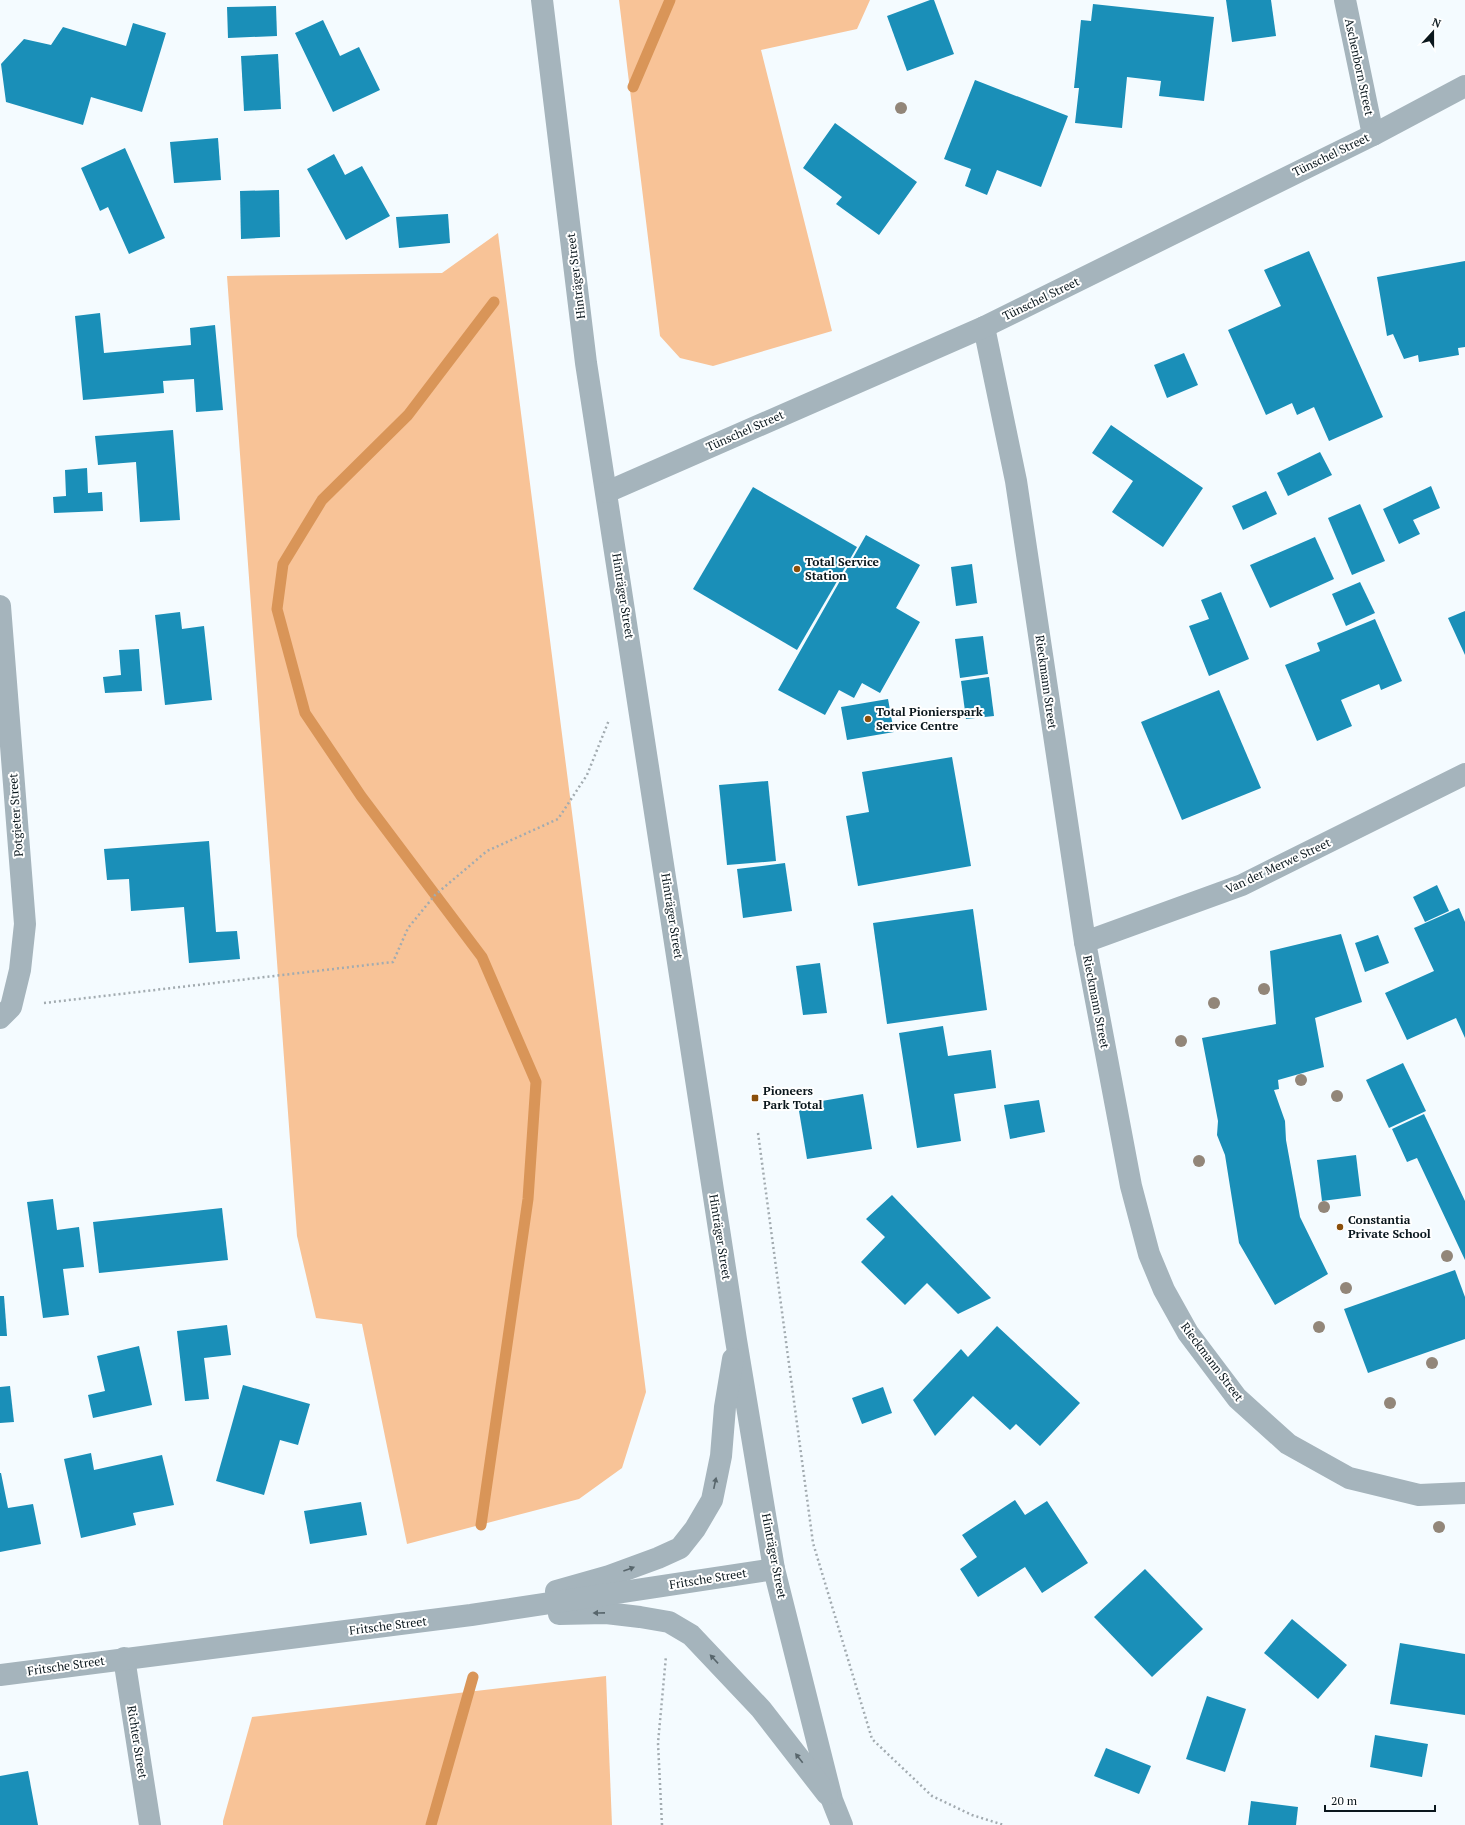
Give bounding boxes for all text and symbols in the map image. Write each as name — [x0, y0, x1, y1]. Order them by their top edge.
north arrow — [1413, 12, 1453, 52]
text: N — [1430, 15, 1444, 31]
street label: Aschenborn Street — [1342, 17, 1377, 117]
street label: Tünschel Street — [1290, 129, 1372, 180]
street label: Hinträger Street — [563, 232, 588, 320]
street label: Tünschel Street — [1000, 273, 1082, 324]
street label: Tünschel Street — [704, 407, 786, 454]
street label: Hinträger Street — [609, 552, 638, 640]
place label: Total Service Station — [805, 554, 880, 583]
marker: Total Service Station — [792, 564, 802, 574]
street label: Rieckmann Street — [1032, 634, 1061, 730]
place label: Total Pionierspark Service Centre — [876, 704, 983, 733]
marker: Total Pionierspark Service Centre — [863, 714, 873, 724]
street label: Potgieter Street — [5, 772, 26, 857]
street label: Van der Merwe Street — [1223, 834, 1333, 896]
street label: Hinträger Street — [658, 872, 687, 960]
street label: Rieckmann Street — [1080, 954, 1113, 1050]
place label: Pioneers Park Total — [763, 1083, 823, 1112]
marker: Pioneers Park Total — [750, 1093, 760, 1103]
street label: Hinträger Street — [706, 1193, 735, 1281]
place label: Constantia Private School — [1348, 1212, 1431, 1241]
marker: Constantia Private School — [1335, 1222, 1345, 1232]
street label: Rieckmann Street — [1178, 1319, 1247, 1404]
one-way arrow — [712, 1477, 718, 1489]
street label: Hinträger Street — [759, 1512, 790, 1600]
one-way arrow — [623, 1565, 635, 1571]
street label: Fritsche Street — [668, 1565, 748, 1592]
one-way arrow — [592, 1610, 605, 1616]
street label: Fritsche Street — [348, 1613, 428, 1638]
street label: Fritsche Street — [26, 1653, 106, 1678]
one-way arrow — [710, 1654, 719, 1664]
street label: Richter Street — [124, 1704, 151, 1780]
one-way arrow — [795, 1752, 803, 1763]
scale bar — [1325, 1787, 1435, 1813]
text: 20 m — [1331, 1793, 1358, 1808]

